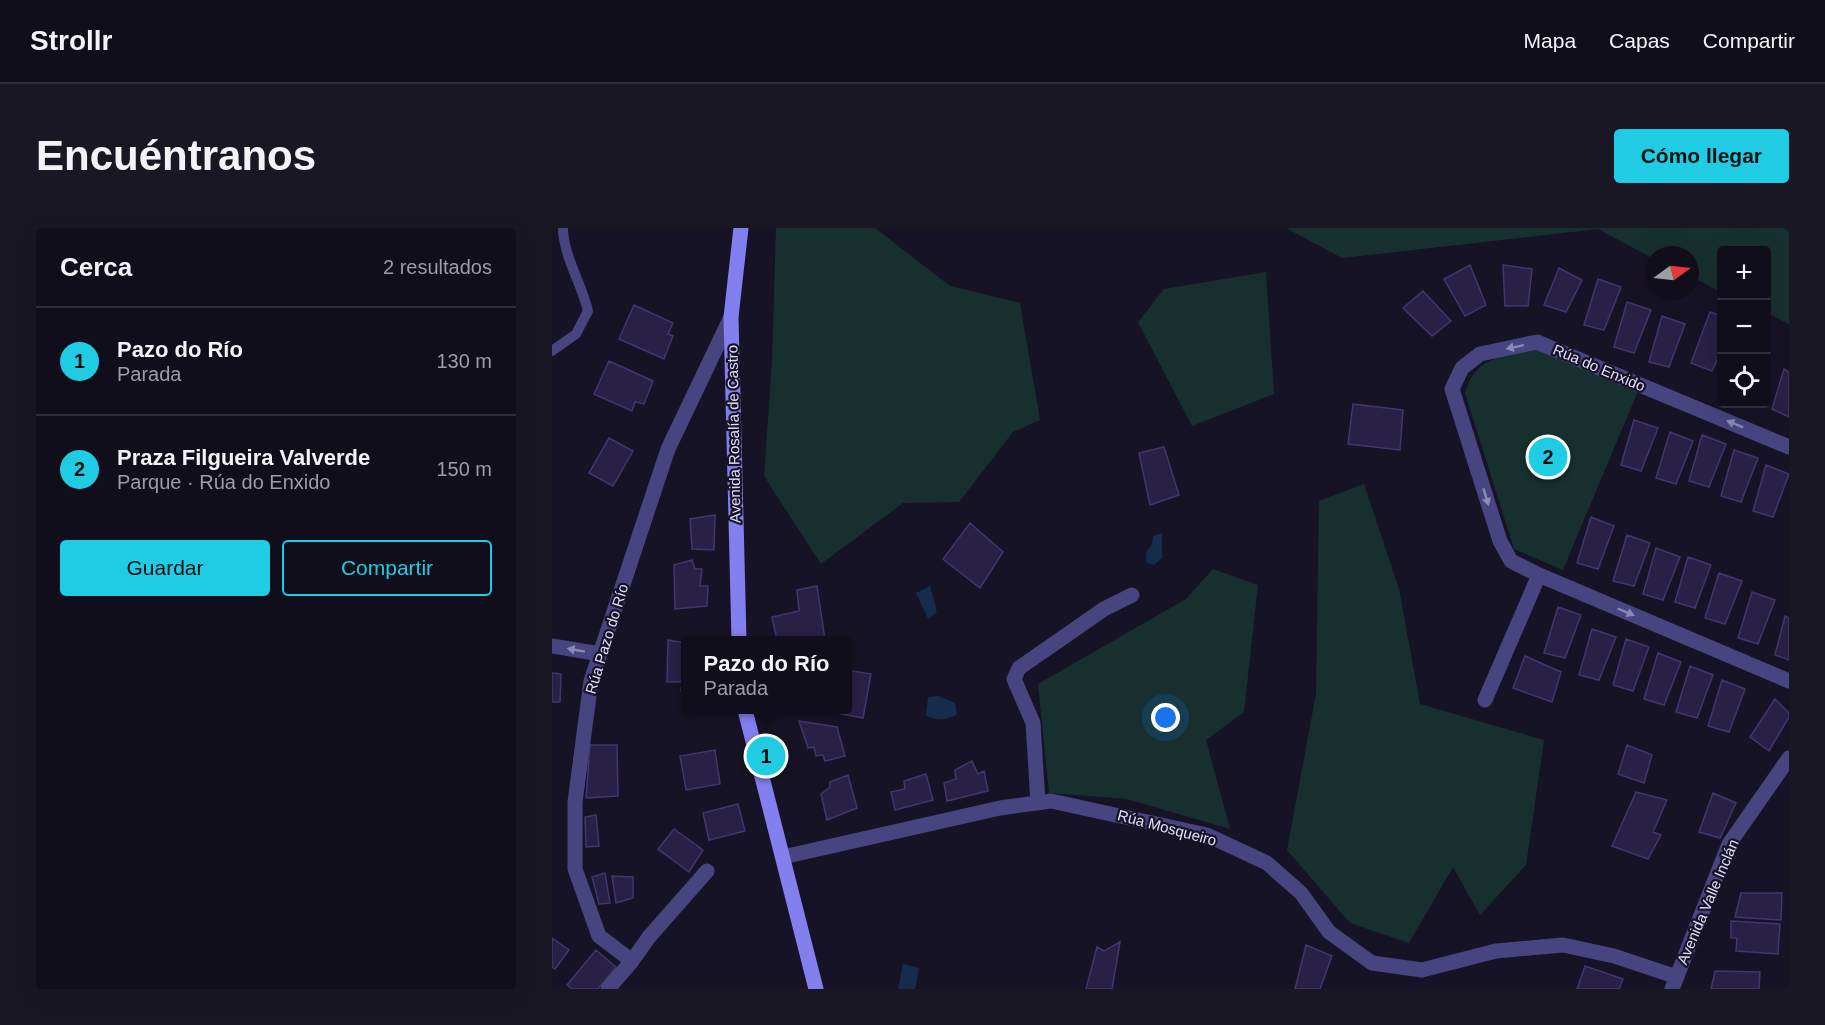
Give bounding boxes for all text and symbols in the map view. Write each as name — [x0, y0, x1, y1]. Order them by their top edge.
text: Strollr — [30, 25, 112, 56]
text: Mapa — [1524, 29, 1576, 52]
text: Capas — [1609, 29, 1670, 52]
text: Compartir — [1703, 29, 1795, 52]
button: Cómo llegar — [1614, 129, 1789, 183]
text: Encuéntranos — [36, 132, 316, 179]
north arrow — [1645, 246, 1699, 300]
map controls — [1717, 246, 1771, 408]
button: + — [1717, 246, 1771, 300]
text: Cerca — [60, 252, 132, 282]
text: 2 resultados — [383, 256, 492, 278]
button: − — [1717, 300, 1771, 354]
text: Pazo do Río — [117, 337, 243, 362]
street label: Rúa do Enxido — [1551, 340, 1648, 395]
one-way arrow — [1506, 342, 1524, 352]
street label: Avenida Rosalía de Castro — [723, 345, 744, 523]
text: 1 — [74, 350, 85, 372]
text: 130 m — [436, 350, 492, 372]
button: locate — [1717, 354, 1771, 408]
text: Parada — [117, 363, 182, 385]
one-way arrow — [1726, 419, 1744, 428]
pin: 2 — [1528, 434, 1568, 480]
text: Praza Filgueira Valverde — [117, 445, 370, 470]
text: 2 — [74, 458, 85, 480]
text: 150 m — [436, 458, 492, 480]
text: Parque · Rúa do Enxido — [117, 471, 330, 493]
one-way arrow — [1482, 488, 1491, 506]
button: Guardar — [60, 540, 270, 596]
button: Compartir — [282, 540, 492, 596]
street label: Rúa Pazo do Río — [582, 582, 631, 696]
one-way arrow — [1617, 608, 1635, 618]
popup — [681, 636, 852, 714]
one-way arrow — [566, 645, 585, 654]
text: Pazo do Río — [704, 651, 829, 676]
text: Parada — [704, 677, 768, 699]
your location — [1151, 703, 1180, 732]
pin: 1 — [746, 734, 786, 778]
street label: Rúa Mosqueiro — [1116, 806, 1218, 849]
street label: Avenida Valle Inclán — [1673, 837, 1742, 967]

